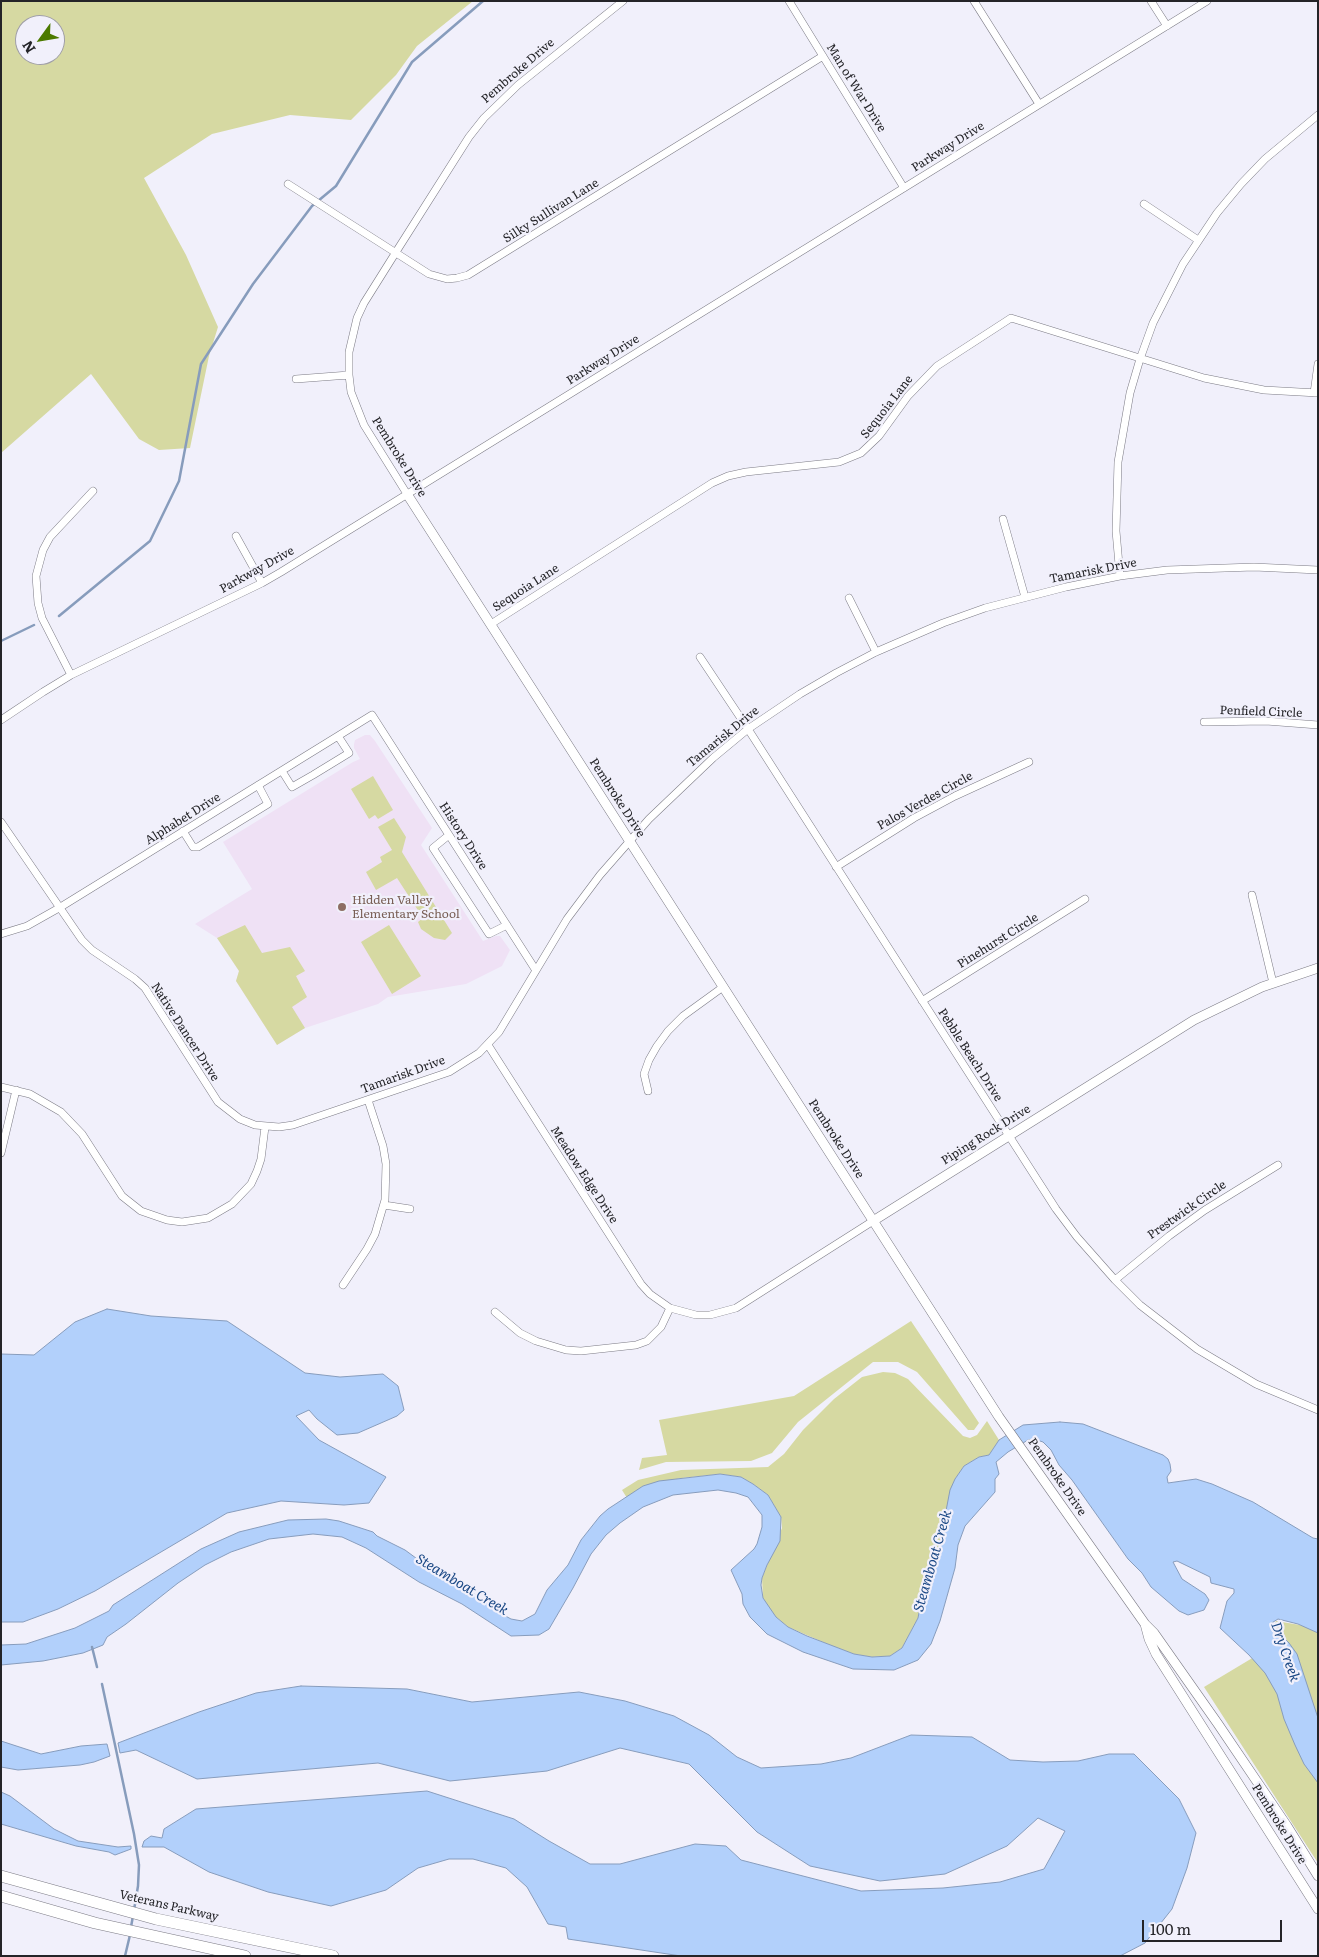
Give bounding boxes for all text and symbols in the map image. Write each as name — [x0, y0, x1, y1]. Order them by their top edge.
north arrow — [15, 15, 65, 65]
street label: Pembroke Drive — [479, 36, 557, 106]
text: N — [17, 37, 40, 58]
street label: Man of War Drive — [823, 41, 889, 135]
street label: Parkway Drive — [909, 119, 987, 175]
street label: Silky Sullivan Lane — [501, 176, 601, 246]
street label: Parkway Drive — [564, 332, 642, 388]
street label: Sequoia Lane — [858, 373, 916, 441]
street label: Pembroke Drive — [369, 414, 429, 500]
street label: Parkway Drive — [217, 544, 297, 596]
street label: Tamarisk Drive — [1048, 555, 1138, 587]
street label: Sequoia Lane — [490, 561, 562, 615]
street label: Penfield Circle — [1219, 703, 1303, 721]
street label: Tamarisk Drive — [684, 704, 762, 770]
street label: Pembroke Drive — [586, 756, 648, 840]
street label: Palos Verdes Circle — [875, 769, 975, 833]
street label: Alphabet Drive — [143, 790, 223, 848]
street label: History Drive — [436, 800, 490, 872]
place label: Hidden Valley Elementary School — [352, 893, 460, 921]
marker: Hidden Valley Elementary School — [336, 901, 348, 913]
street label: Pinehurst Circle — [955, 910, 1041, 972]
street label: Native Dancer Drive — [148, 980, 222, 1084]
street label: Pebble Beach Drive — [935, 1006, 1005, 1104]
street label: Tamarisk Drive — [359, 1053, 447, 1097]
street label: Pembroke Drive — [805, 1097, 867, 1181]
street label: Piping Rock Drive — [939, 1102, 1033, 1168]
street label: Meadow Edge Drive — [547, 1124, 621, 1226]
street label: Prestwick Circle — [1145, 1178, 1229, 1242]
street label: Pembroke Drive — [1025, 1435, 1089, 1519]
water label: Steamboat Creek — [910, 1508, 956, 1614]
water label: Steamboat Creek — [413, 1551, 511, 1619]
water label: Dry Creek — [1267, 1620, 1303, 1684]
street label: Pembroke Drive — [1249, 1781, 1309, 1867]
street label: Veterans Parkway — [118, 1888, 220, 1924]
scale bar — [1144, 1910, 1284, 1942]
text: 100 m — [1150, 1917, 1191, 1940]

